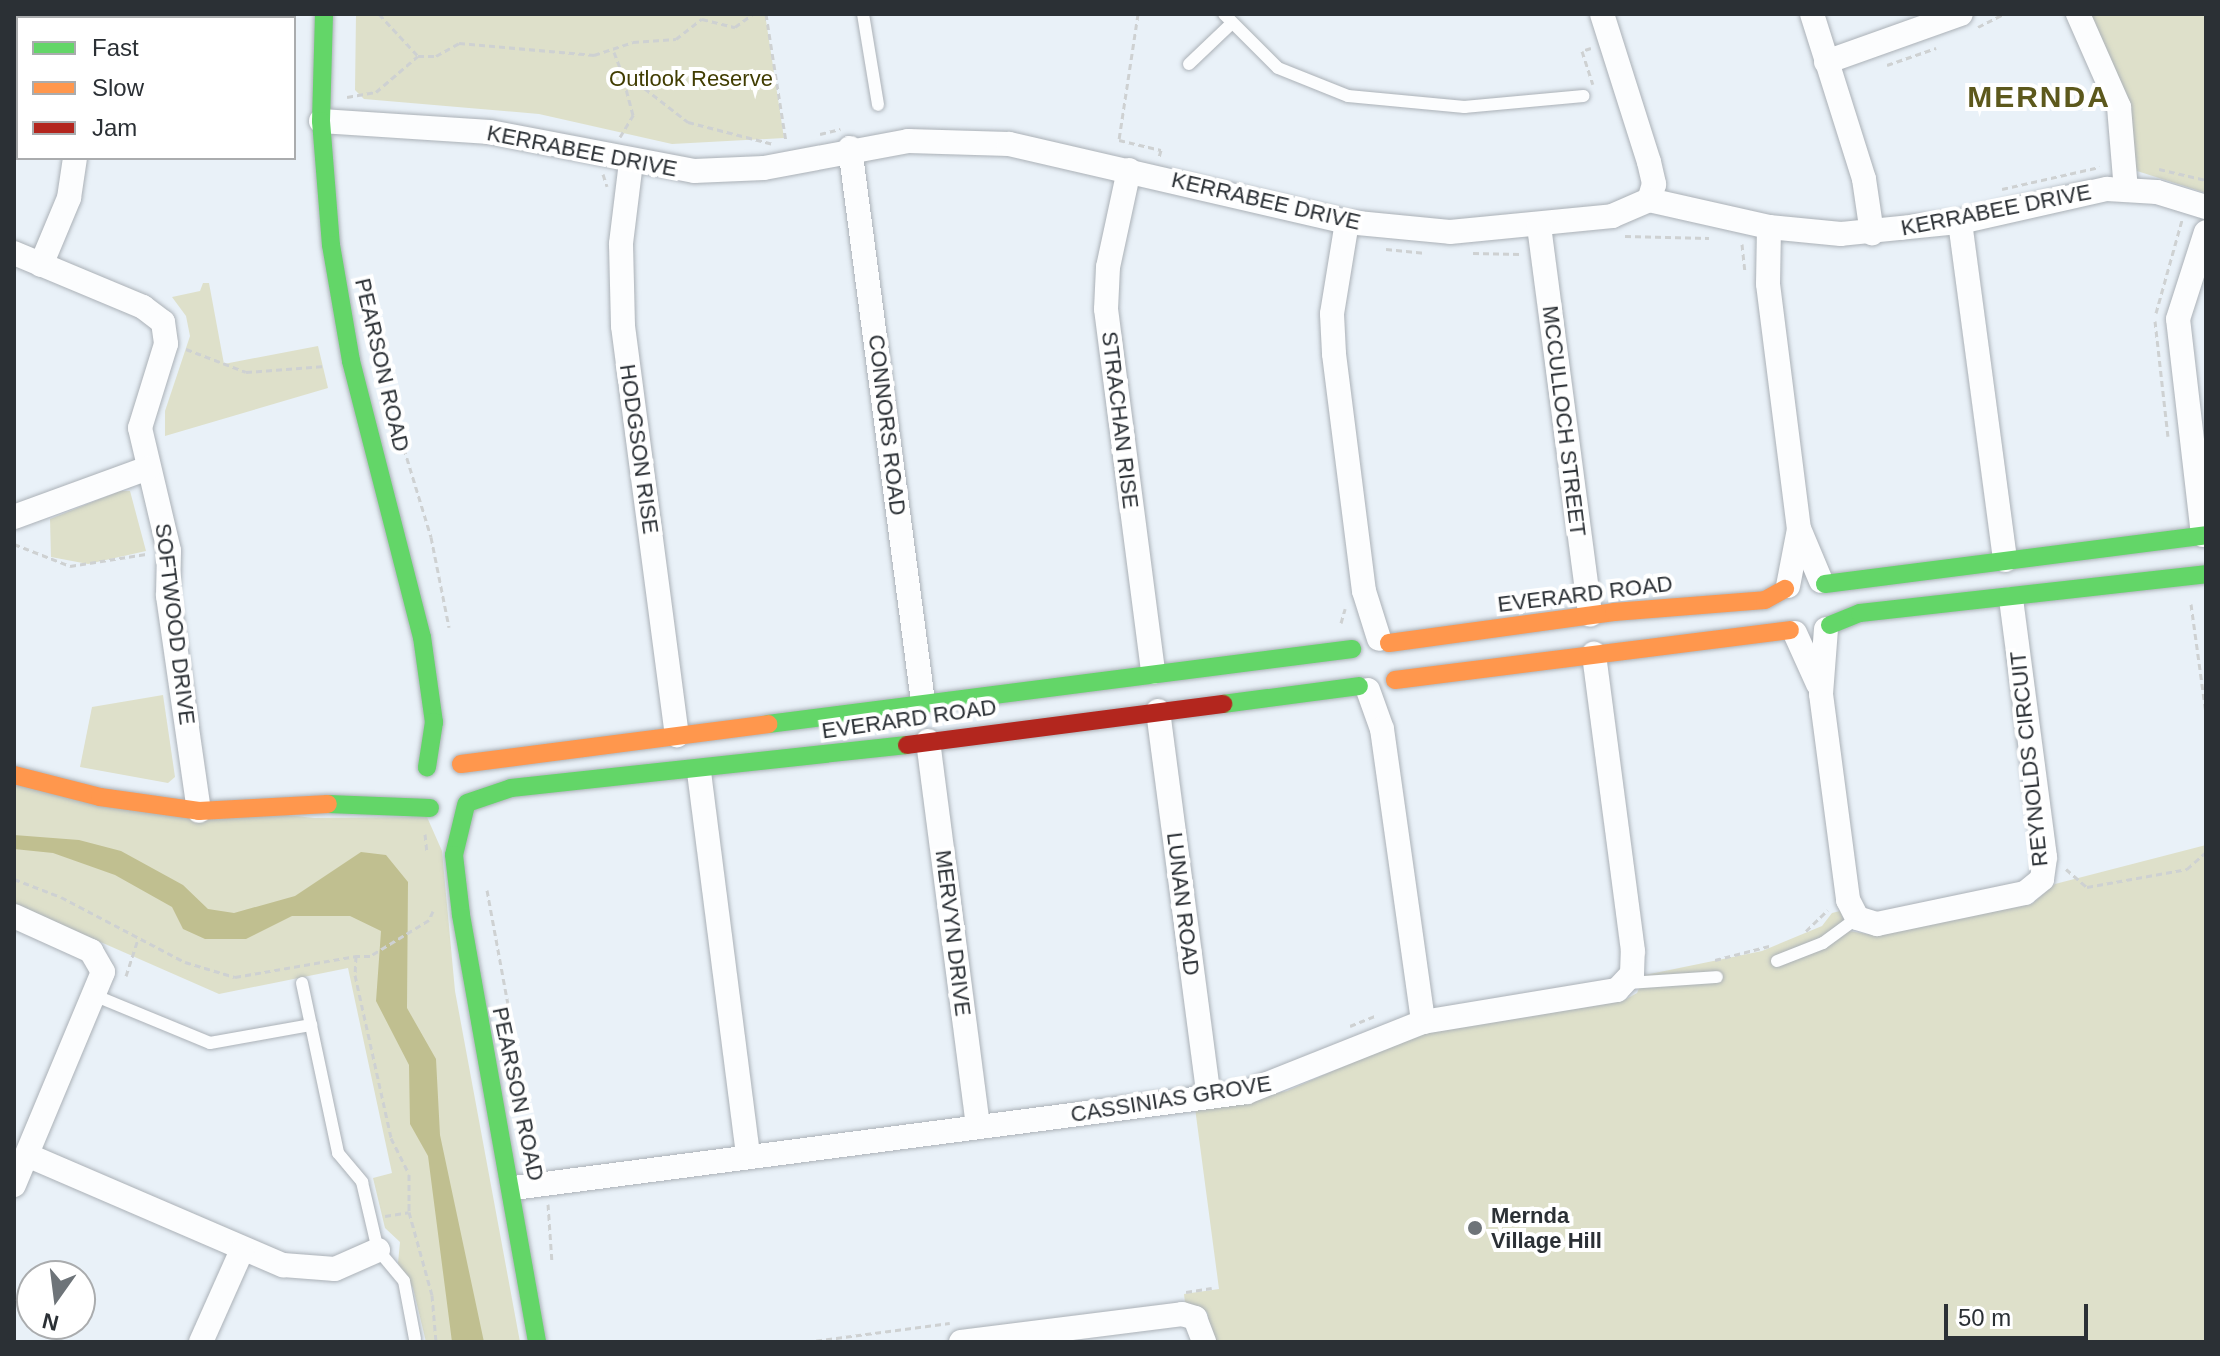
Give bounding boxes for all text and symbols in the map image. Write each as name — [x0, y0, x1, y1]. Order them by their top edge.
legend — [16, 16, 296, 160]
text: Fast — [92, 34, 139, 61]
park label: Outlook Reserve — [609, 66, 773, 92]
text: Slow — [92, 74, 144, 101]
district label: MERNDA — [1967, 79, 2111, 115]
text: Jam — [92, 114, 137, 141]
street label: KERRABEE DRIVE — [485, 120, 679, 182]
street label: KERRABEE DRIVE — [1169, 166, 1363, 236]
street label: KERRABEE DRIVE — [1899, 179, 2093, 241]
street label: PEARSON ROAD — [349, 276, 415, 454]
street label: MCCULLOCH STREET — [1537, 304, 1591, 538]
street label: STRACHAN RISE — [1096, 330, 1144, 510]
street label: CONNORS ROAD — [863, 333, 911, 517]
street label: HODGSON RISE — [614, 362, 664, 536]
street label: SOFTWOOD DRIVE — [150, 522, 200, 726]
street label: EVERARD ROAD — [1496, 570, 1674, 618]
street label: REYNOLDS CIRCUIT — [2005, 650, 2053, 868]
street label: EVERARD ROAD — [820, 694, 998, 744]
street label: LUNAN ROAD — [1161, 831, 1205, 977]
street label: MERVYN DRIVE — [930, 848, 976, 1018]
street label: PEARSON ROAD — [487, 1005, 549, 1183]
street label: CASSINIAS GROVE — [1069, 1070, 1273, 1128]
place label: Mernda Village Hill — [1491, 1202, 1602, 1254]
marker: Mernda Village Hill — [1466, 1219, 1484, 1237]
north arrow — [16, 1260, 96, 1340]
scale bar — [1948, 1288, 2092, 1338]
text: 50 m — [1958, 1304, 2011, 1331]
text: N — [40, 1308, 61, 1336]

